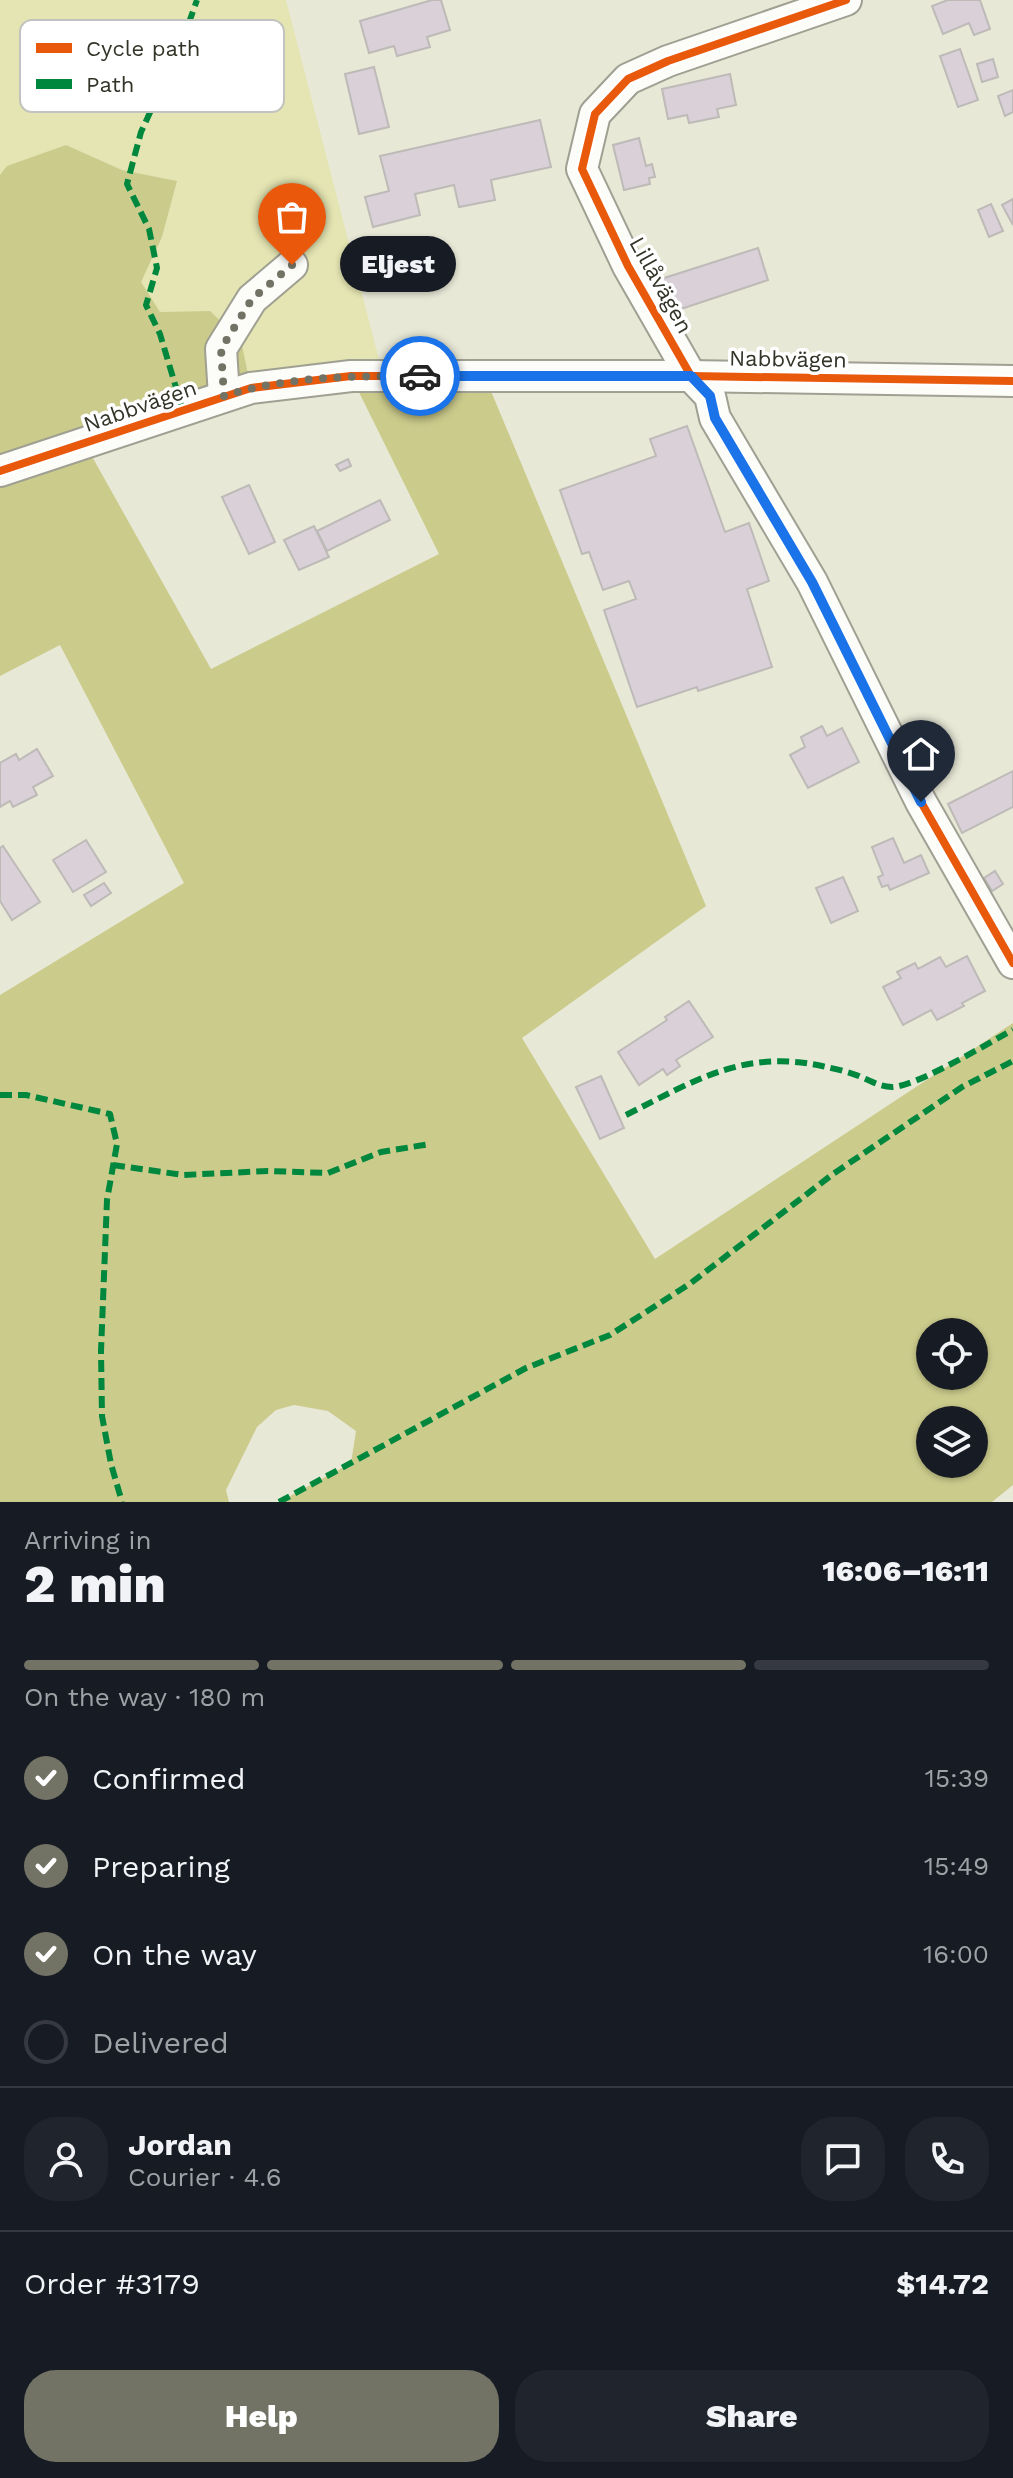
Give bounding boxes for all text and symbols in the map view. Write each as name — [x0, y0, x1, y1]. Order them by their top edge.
legend — [20, 20, 284, 112]
text: Cycle path — [86, 36, 200, 61]
text: Path — [86, 72, 134, 97]
pin — [258, 183, 326, 265]
icon: bag — [270, 195, 314, 239]
street label: Lillåvägen — [624, 233, 698, 337]
callout: Eljest — [340, 237, 456, 293]
text: Eljest — [361, 249, 435, 279]
courier — [380, 336, 460, 416]
street label: Nabbvägen — [729, 345, 847, 373]
icon: car — [398, 354, 442, 398]
street label: Nabbvägen — [80, 375, 200, 437]
pin — [887, 720, 955, 802]
icon: home — [899, 732, 943, 776]
map controls — [916, 1318, 988, 1478]
button: locate — [916, 1318, 988, 1390]
button: layers — [916, 1406, 988, 1478]
text: Arriving in — [24, 1525, 152, 1555]
text: 16:06–16:11 — [822, 1553, 989, 1588]
text: 2 min — [24, 1554, 166, 1615]
text: On the way · 180 m — [24, 1682, 265, 1712]
icon: check — [24, 1756, 68, 1800]
text: Confirmed — [92, 1761, 246, 1796]
text: 15:39 — [925, 1763, 989, 1793]
icon: check — [24, 1844, 68, 1888]
text: Preparing — [92, 1849, 230, 1884]
text: 15:49 — [924, 1851, 989, 1881]
icon: check — [24, 1932, 68, 1976]
text: On the way — [92, 1937, 257, 1972]
text: 16:00 — [923, 1939, 989, 1969]
text: Delivered — [92, 2025, 229, 2060]
button: person — [24, 2117, 108, 2201]
button: chat — [801, 2117, 885, 2201]
button: phone — [905, 2117, 989, 2201]
text: Jordan — [128, 2127, 232, 2162]
text: Courier · 4.6 — [128, 2162, 282, 2192]
text: Order #3179 — [24, 2266, 200, 2301]
text: $14.72 — [896, 2266, 989, 2301]
button: Help — [24, 2370, 499, 2462]
button: Share — [515, 2370, 989, 2462]

